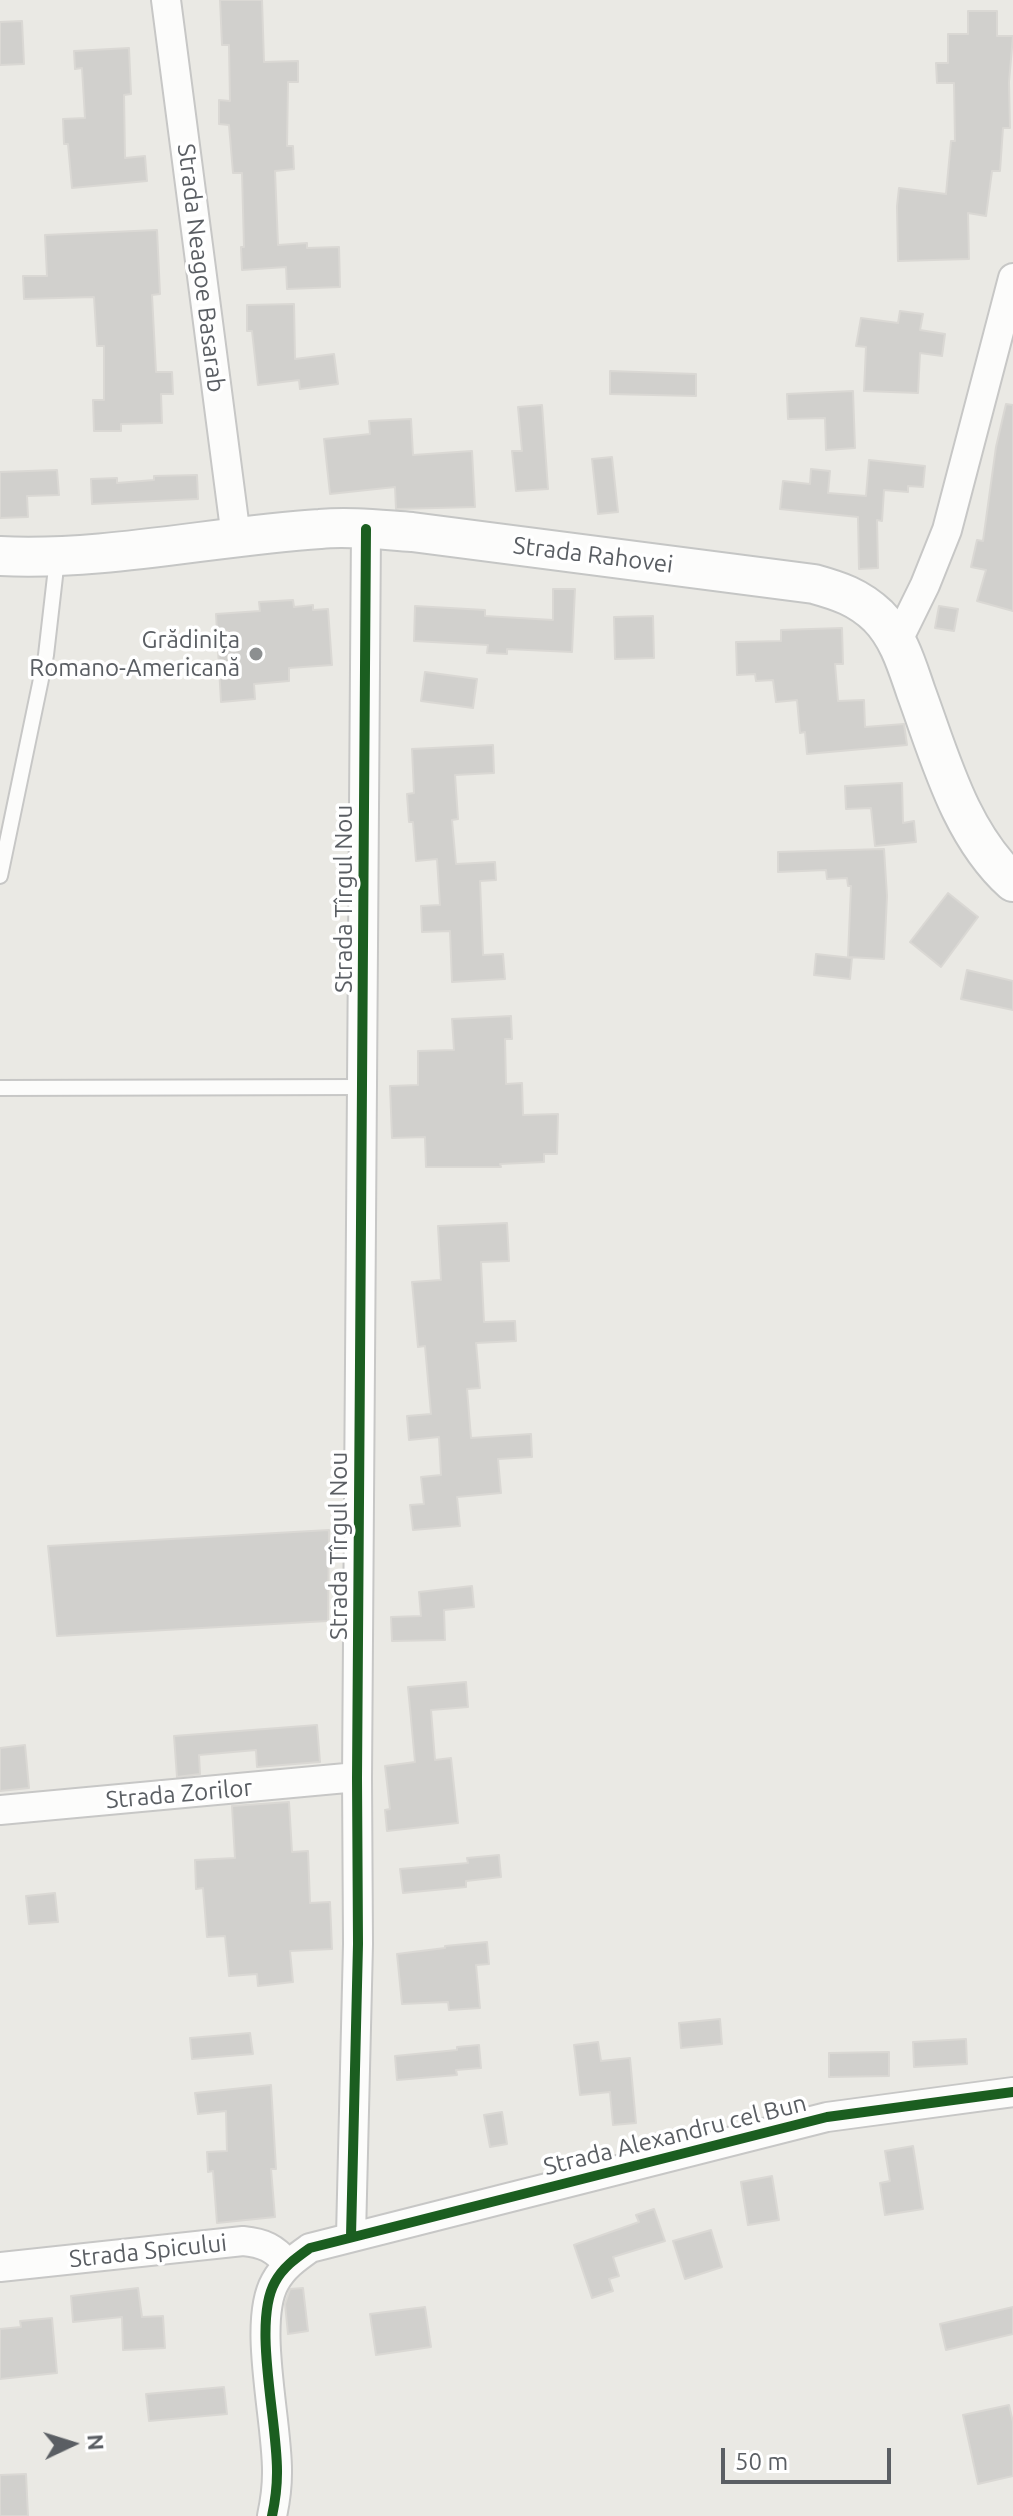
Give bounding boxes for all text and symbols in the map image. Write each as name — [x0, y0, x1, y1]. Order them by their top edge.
street label: Strada Neagoe Basarab — [171, 142, 231, 394]
street label: Strada Rahovei — [511, 531, 675, 579]
place label: Grădinița Romano-Americană — [29, 626, 240, 682]
marker: Grădinița Romano-Americană — [247, 645, 265, 663]
street label: Strada Tîrgul Nou — [330, 805, 358, 993]
street label: Strada Tîrgul Nou — [325, 1452, 353, 1640]
street label: Strada Zorilor — [105, 1773, 253, 1815]
street label: Strada Alexandru cel Bun — [541, 2088, 809, 2182]
street label: Strada Spicului — [68, 2228, 228, 2274]
north arrow — [32, 2404, 112, 2484]
scale bar — [725, 2432, 895, 2482]
text: N — [83, 2433, 109, 2451]
text: 50 m — [735, 2448, 788, 2475]

